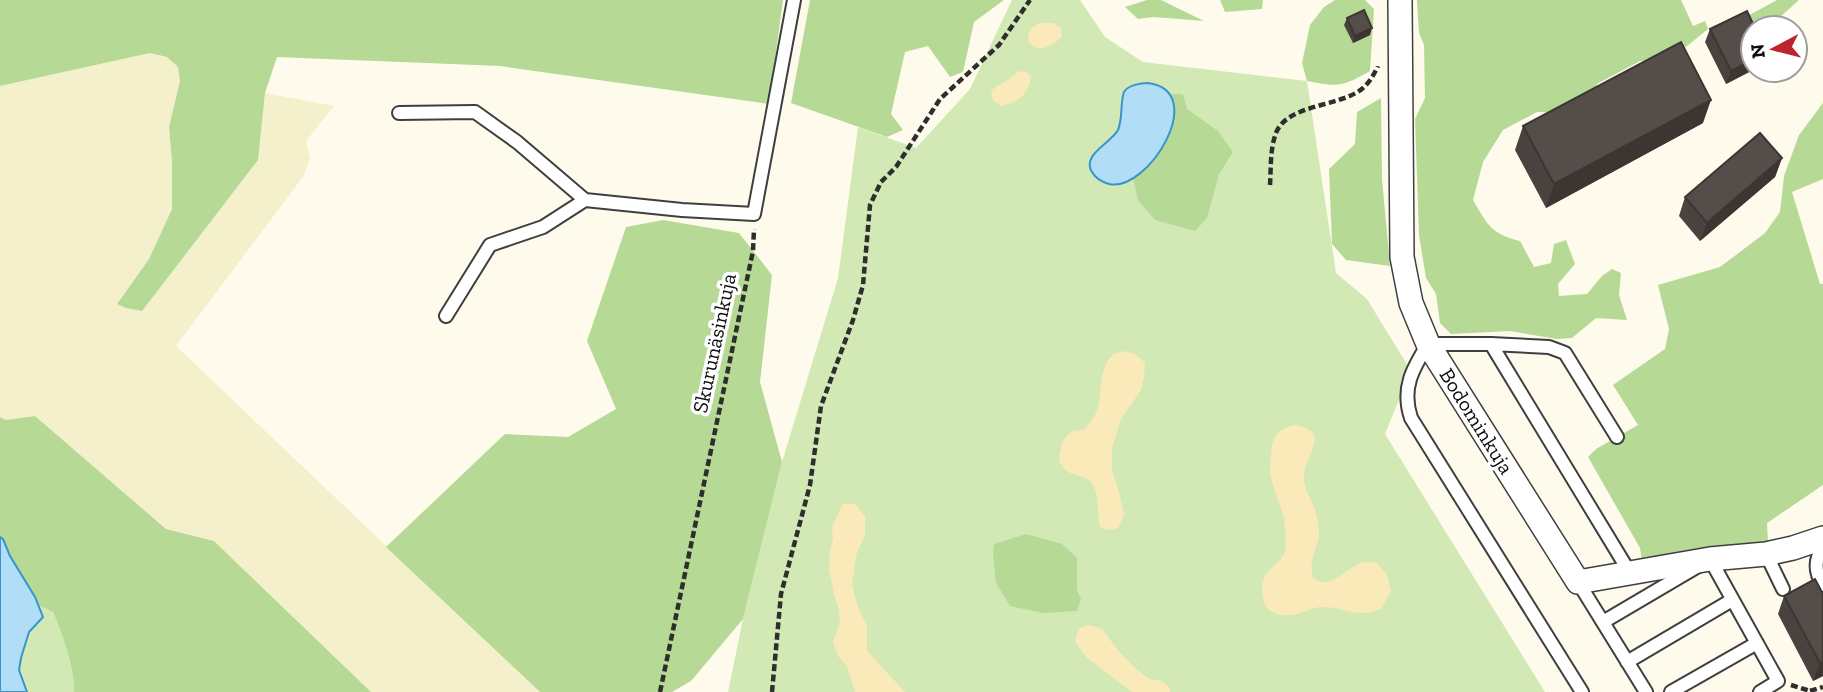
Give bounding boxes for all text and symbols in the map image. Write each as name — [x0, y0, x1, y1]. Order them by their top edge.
north arrow — [1739, 14, 1809, 84]
text: N — [1745, 42, 1770, 60]
street label: Skurunäsinkuja — [687, 271, 742, 415]
street label: Bodominkuja — [1434, 364, 1519, 479]

